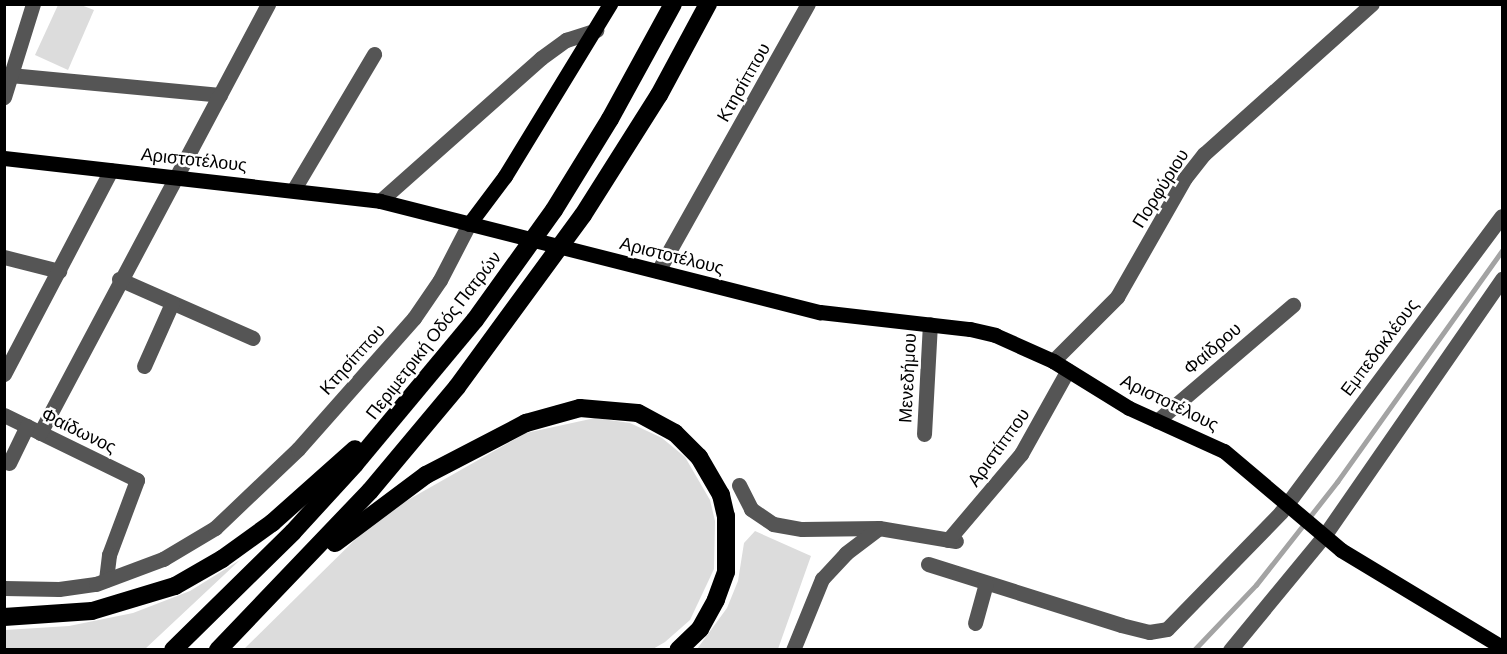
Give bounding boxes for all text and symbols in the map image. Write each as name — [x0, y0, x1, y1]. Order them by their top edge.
street label: Κτησίππου — [712, 39, 774, 125]
street label: Αριστοτέλους — [140, 143, 248, 175]
street label: Πορφύριου — [1127, 145, 1193, 231]
street label: Αριστοτέλους — [618, 232, 726, 278]
street label: Περιμετρική Οδός Πατρών — [361, 247, 505, 423]
street label: Εμπεδοκλέους — [1335, 294, 1423, 400]
street label: Φαίδρου — [1179, 317, 1245, 379]
street label: Κτησίππου — [315, 319, 389, 399]
street label: Μενεδήμου — [894, 333, 920, 423]
street label: Αριστοτέλους — [1117, 369, 1223, 435]
street label: Φαίδωνος — [38, 403, 120, 457]
street label: Αριστίππου — [962, 404, 1034, 490]

